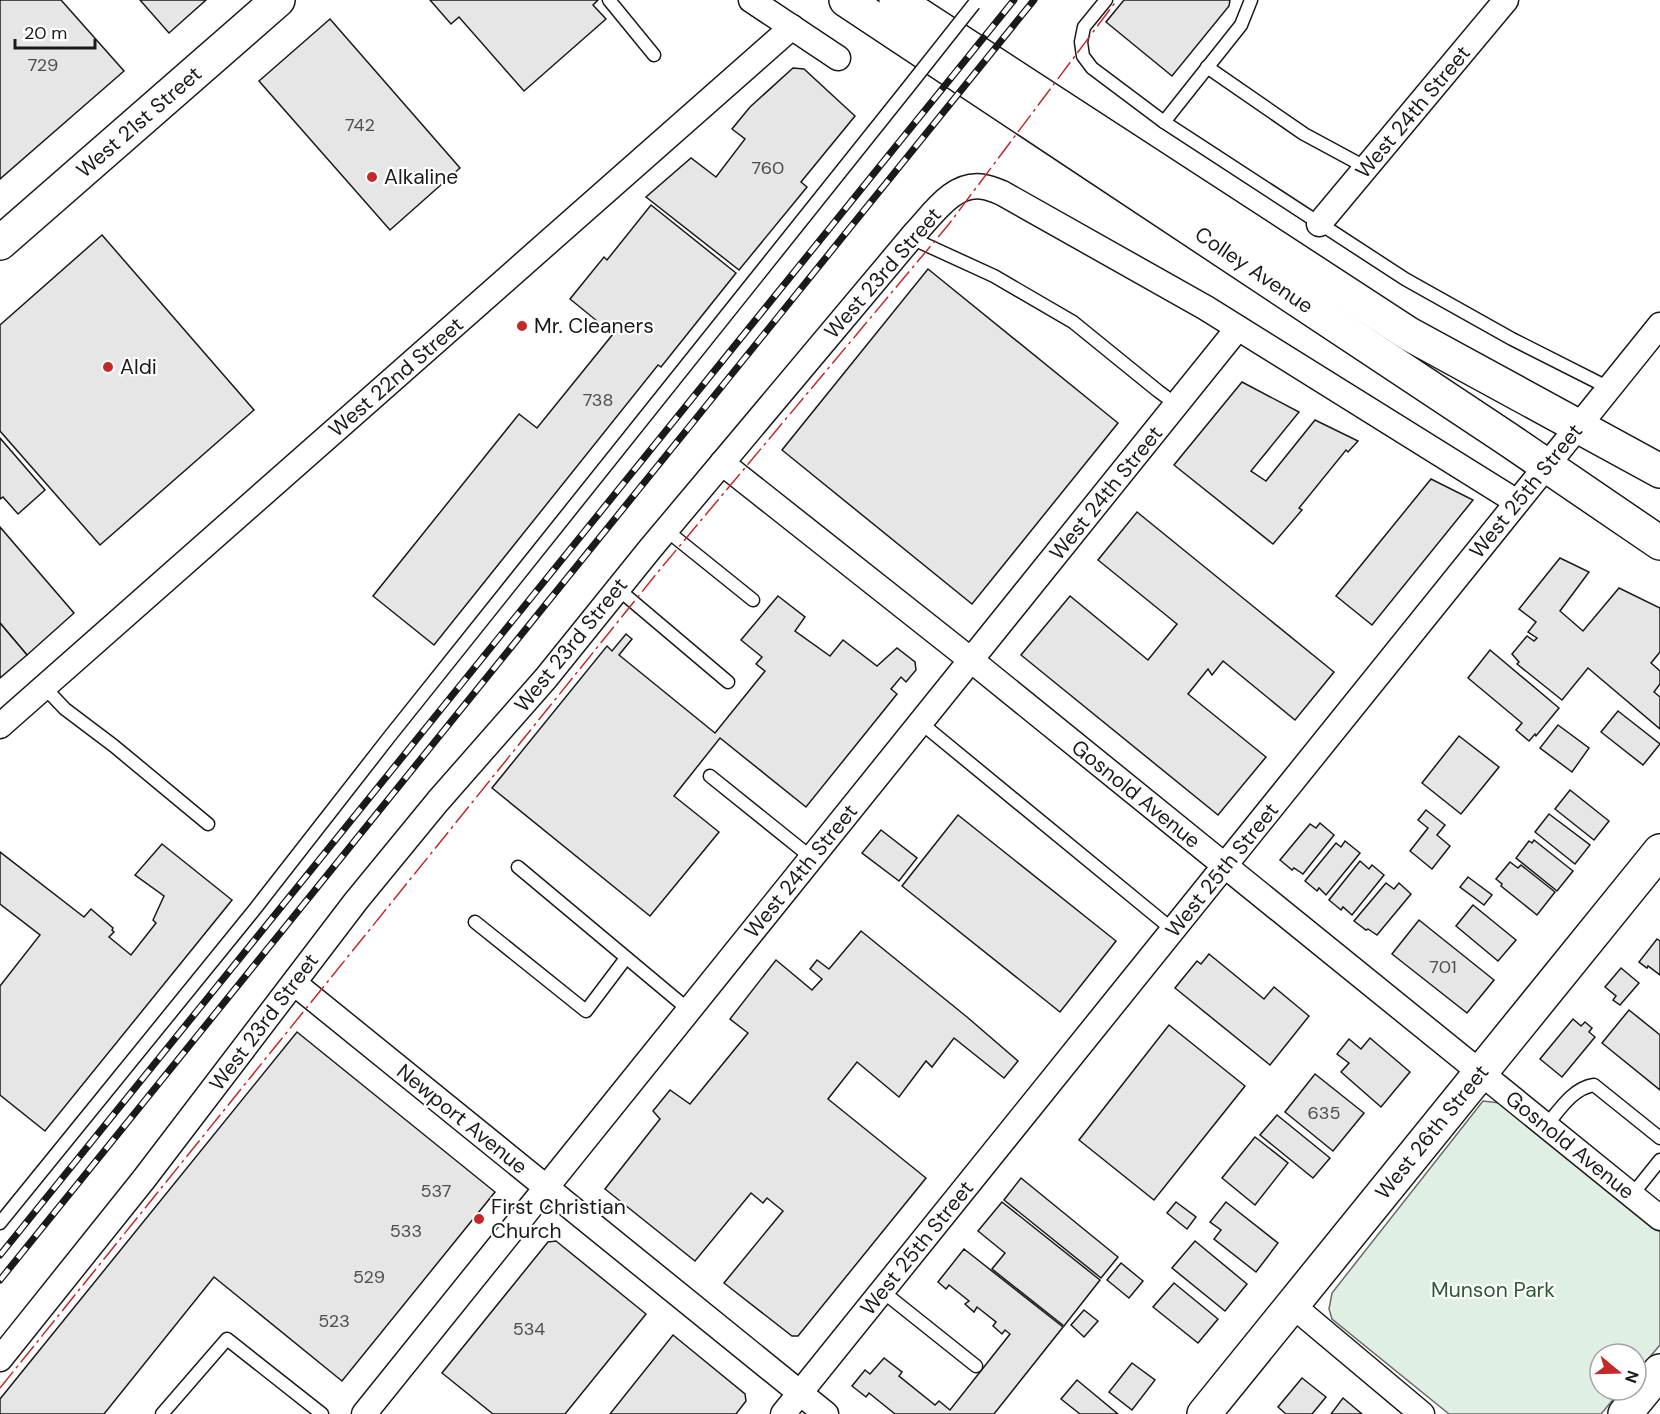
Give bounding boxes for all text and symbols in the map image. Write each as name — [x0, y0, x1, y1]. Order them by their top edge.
scale bar — [15, 12, 94, 50]
text: 20 m — [24, 21, 67, 45]
street label: West 24th Street — [1349, 40, 1477, 184]
house number: 729 — [28, 53, 58, 77]
street label: West 21st Street — [71, 60, 207, 184]
house number: 742 — [345, 113, 375, 137]
house number: 760 — [752, 156, 784, 180]
place label: Alkaline — [384, 163, 458, 191]
marker: Alkaline — [365, 170, 379, 184]
street label: West 23rd Street — [818, 201, 948, 345]
street label: Colley Avenue — [1189, 220, 1319, 320]
street label: West 22nd Street — [323, 311, 469, 443]
place label: Mr. Cleaners — [534, 312, 654, 340]
marker: Mr. Cleaners — [515, 319, 529, 333]
place label: Aldi — [120, 353, 157, 381]
marker: Aldi — [101, 360, 115, 374]
house number: 738 — [583, 388, 613, 412]
street label: West 25th Street — [1463, 418, 1589, 564]
street label: West 24th Street — [1043, 420, 1169, 566]
street label: West 23rd Street — [508, 572, 634, 718]
street label: Gosnold Avenue — [1066, 733, 1206, 855]
street label: West 25th Street — [1159, 797, 1285, 943]
street label: West 24th Street — [738, 798, 864, 944]
street label: West 23rd Street — [203, 948, 325, 1096]
house number: 701 — [1429, 955, 1457, 979]
street label: Newport Avenue — [391, 1058, 533, 1180]
street label: West 26th Street — [1369, 1059, 1495, 1205]
street label: Gosnold Avenue — [1500, 1084, 1640, 1206]
house number: 635 — [1308, 1101, 1340, 1125]
street label: West 25th Street — [854, 1175, 980, 1321]
house number: 537 — [421, 1179, 451, 1203]
place label: First Christian Church — [491, 1193, 626, 1245]
marker: First Christian Church — [472, 1212, 486, 1226]
house number: 533 — [390, 1219, 422, 1243]
house number: 529 — [353, 1265, 385, 1289]
park label: Munson Park — [1431, 1276, 1555, 1304]
house number: 523 — [318, 1309, 350, 1333]
house number: 534 — [513, 1317, 545, 1341]
north arrow — [1588, 1342, 1648, 1402]
text: N — [1620, 1368, 1644, 1386]

